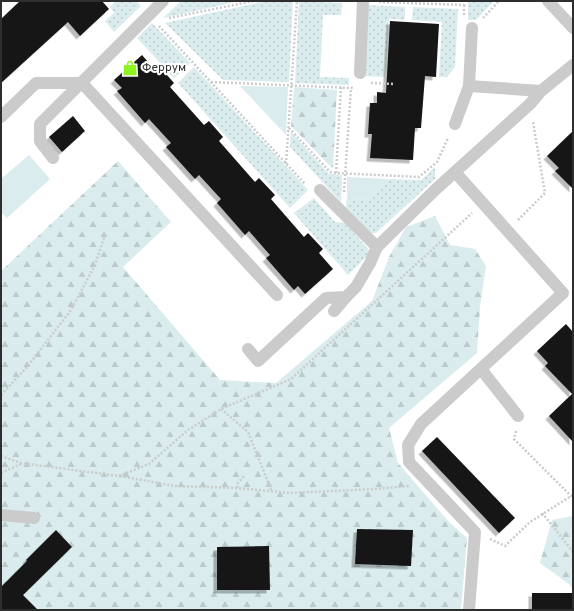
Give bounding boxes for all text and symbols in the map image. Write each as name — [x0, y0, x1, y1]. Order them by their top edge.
shop icon: Феррум — [121, 59, 139, 77]
place label: Феррум — [142, 60, 186, 76]

